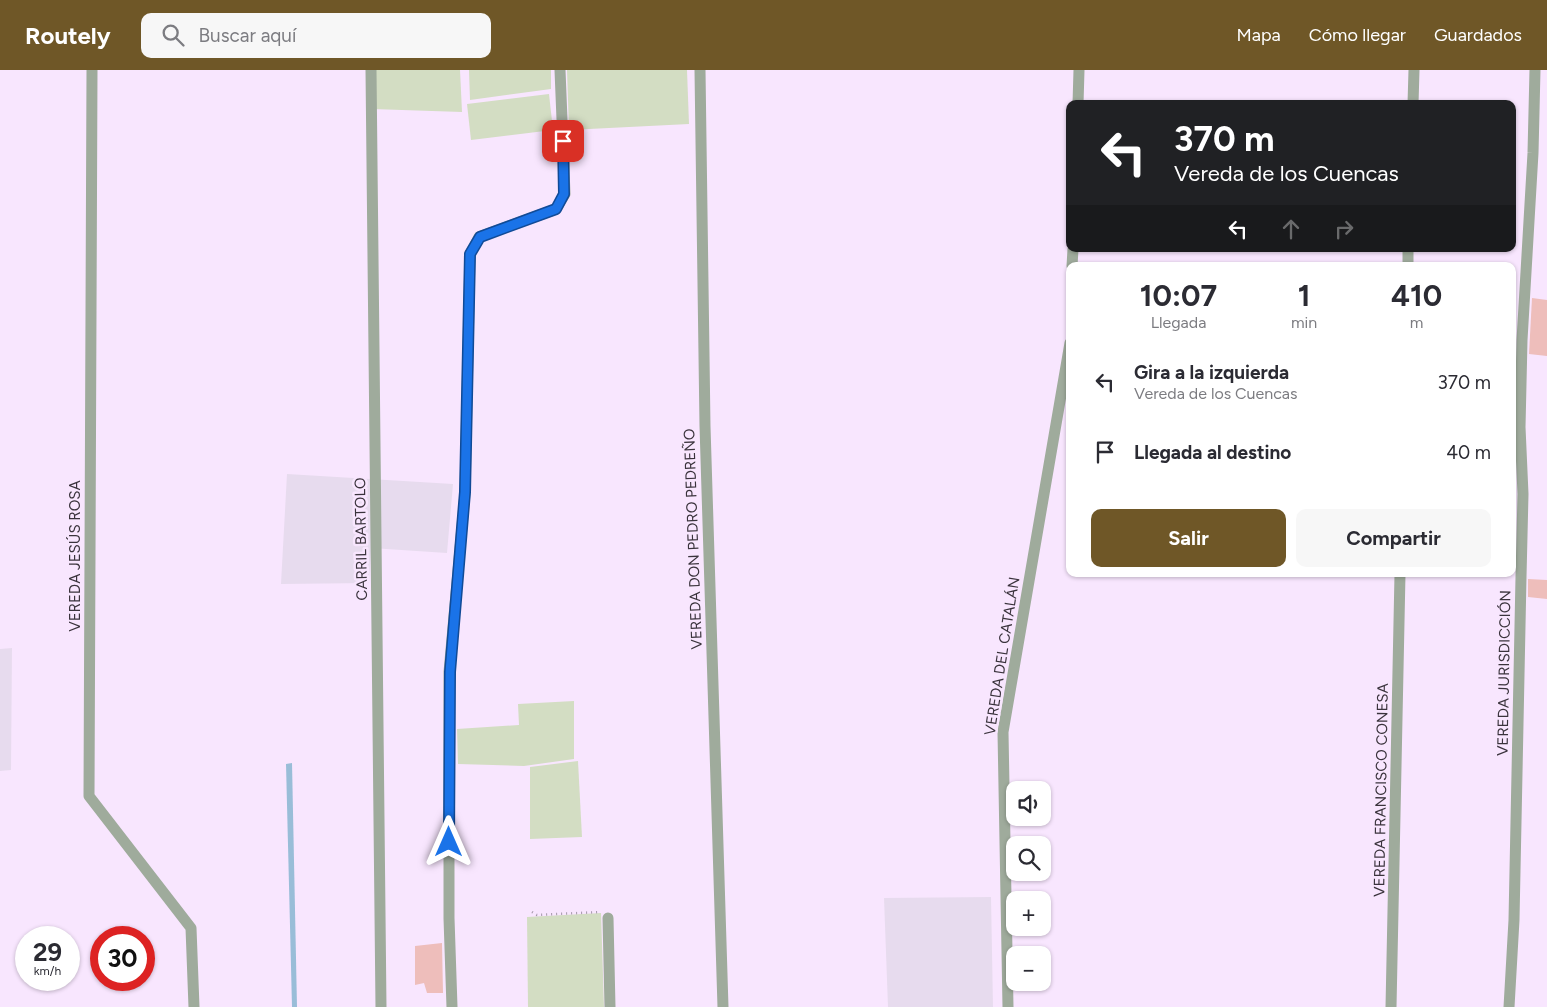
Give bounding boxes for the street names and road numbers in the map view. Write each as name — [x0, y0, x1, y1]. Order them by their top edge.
street label: VEREDA DON PEDRO PEDREÑO — [680, 428, 706, 650]
street label: CARRIL BARTOLO — [351, 477, 371, 601]
street label: VEREDA JESÚS ROSA — [66, 480, 84, 632]
street label: VEREDA DEL CATALÁN — [981, 575, 1023, 737]
street label: VEREDA JURISDICCIÓN — [1494, 590, 1514, 756]
street label: VEREDA FRANCISCO CONESA — [1370, 683, 1392, 897]

